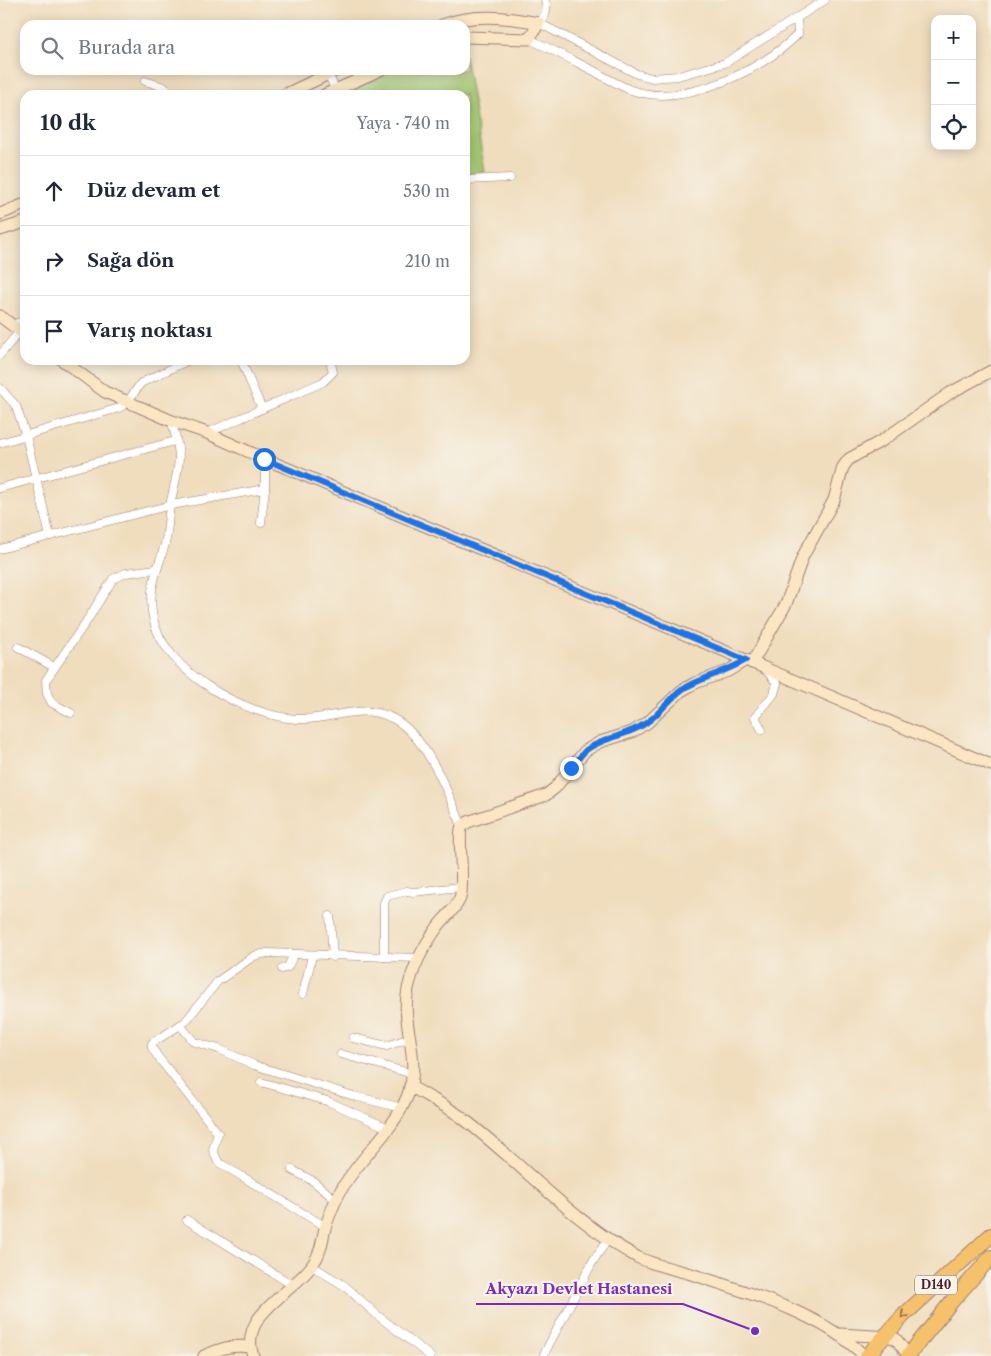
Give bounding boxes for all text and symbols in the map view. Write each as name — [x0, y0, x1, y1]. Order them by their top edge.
map controls — [931, 15, 976, 150]
button: + — [931, 15, 976, 60]
search box — [20, 20, 470, 75]
icon: search — [38, 34, 66, 62]
text: Burada ara — [78, 36, 175, 59]
button: − — [931, 60, 976, 105]
button: locate — [931, 105, 976, 150]
text: 10 dk — [40, 110, 96, 135]
text: Yaya · 740 m — [356, 113, 450, 133]
icon: ahead — [40, 177, 68, 205]
text: Düz devam et — [87, 179, 220, 202]
text: 530 m — [403, 181, 450, 201]
icon: right — [40, 247, 68, 275]
text: Sağa dön — [87, 249, 174, 272]
text: 210 m — [405, 251, 450, 271]
icon: arrive — [40, 317, 68, 345]
text: Varış noktası — [87, 319, 212, 342]
route start — [253, 448, 276, 471]
route end — [560, 757, 583, 780]
callout: Akyazı Devlet Hastanesi — [476, 1274, 683, 1304]
road number: D140 — [915, 1276, 957, 1294]
text: Akyazı Devlet Hastanesi — [485, 1279, 673, 1298]
one-way arrow — [901, 1310, 910, 1319]

